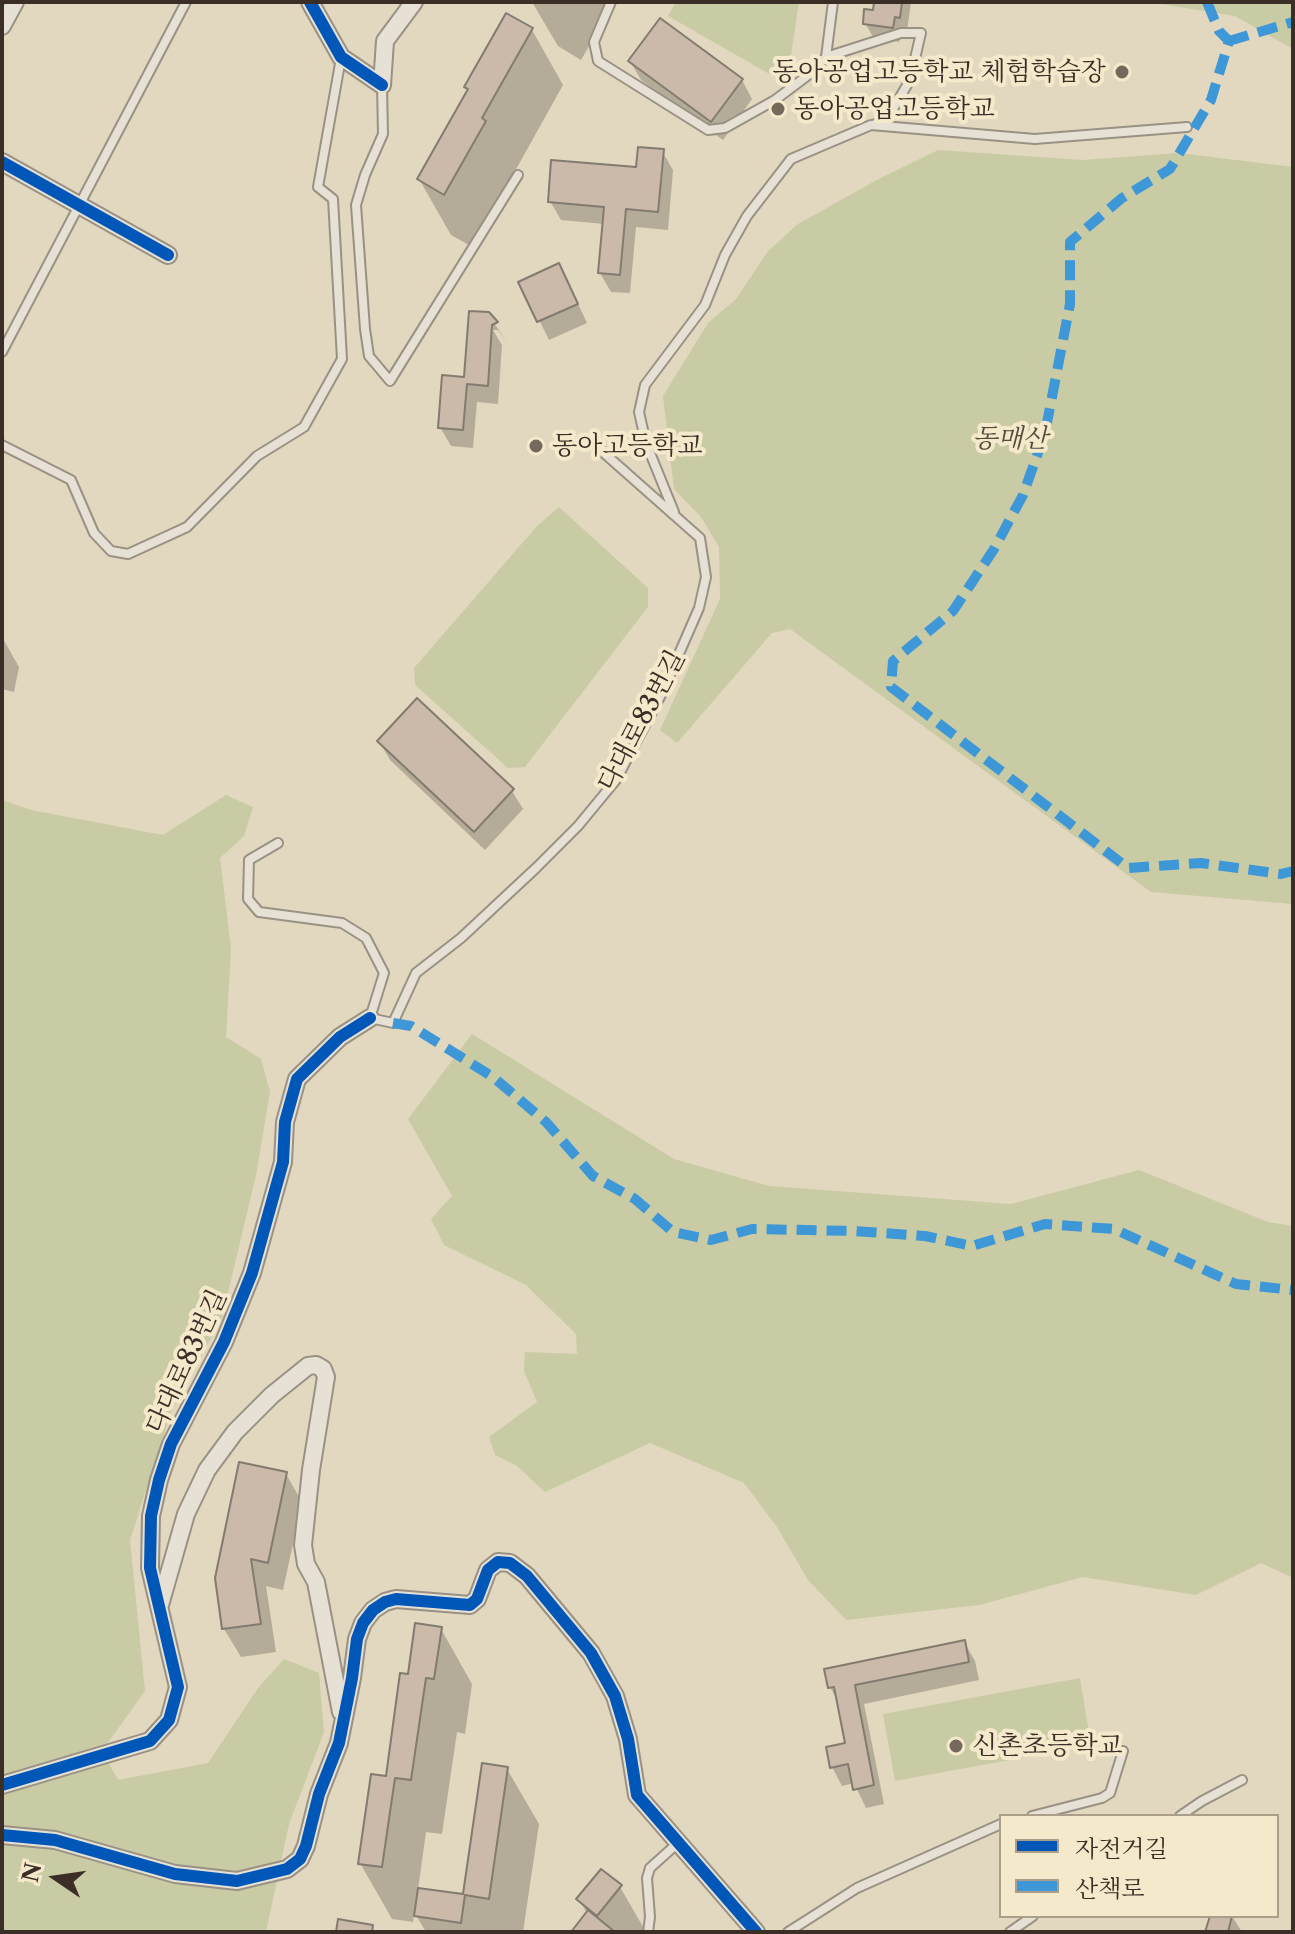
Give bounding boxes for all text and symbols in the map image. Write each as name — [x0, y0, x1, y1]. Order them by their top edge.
place label: 동아공업고등학교 체험학습장 — [773, 56, 1106, 88]
marker: 동아공업고등학교 체험학습장 — [1113, 63, 1131, 81]
place label: 동아공업고등학교 — [794, 93, 995, 125]
marker: 동아공업고등학교 — [769, 100, 787, 118]
park label: 동매산 — [972, 423, 1048, 455]
place label: 동아고등학교 — [552, 430, 703, 462]
marker: 동아고등학교 — [527, 437, 545, 455]
street label: 다대로83번길 — [592, 645, 692, 797]
street label: 다대로83번길 — [140, 1285, 234, 1439]
place label: 신촌초등학교 — [972, 1730, 1123, 1762]
marker: 신촌초등학교 — [947, 1737, 965, 1755]
legend — [999, 1814, 1279, 1918]
text: 자전거길 — [1075, 1834, 1168, 1863]
north arrow — [16, 1838, 96, 1918]
text: N — [17, 1860, 47, 1885]
text: 산책로 — [1075, 1874, 1145, 1903]

